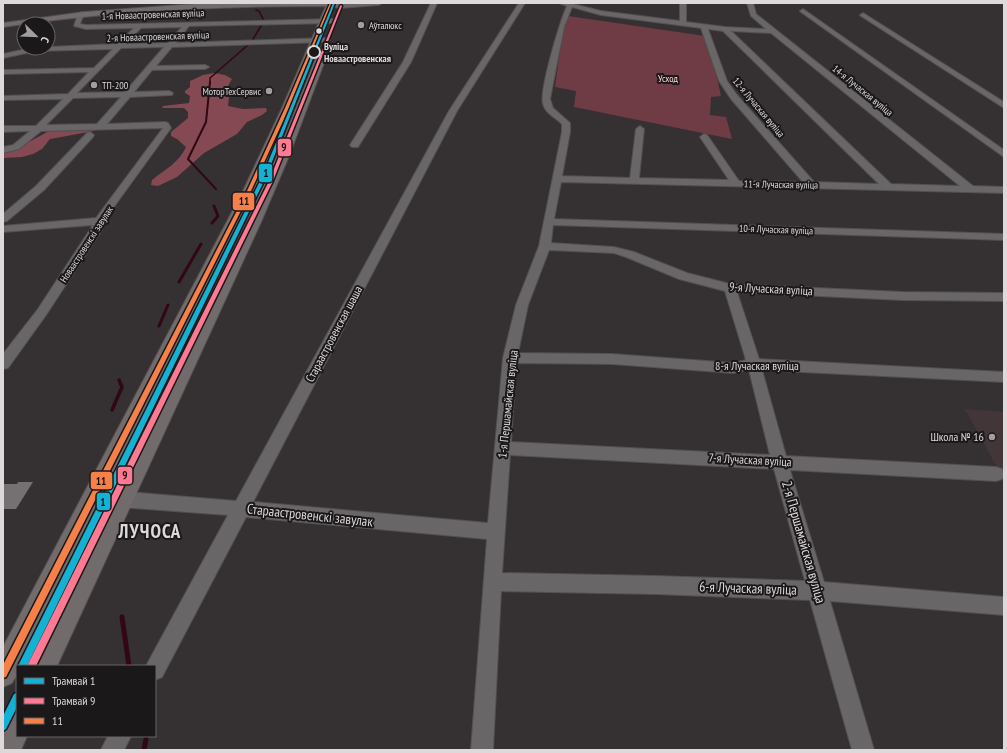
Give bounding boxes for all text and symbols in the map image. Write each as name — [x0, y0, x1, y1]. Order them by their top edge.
street label: 1-я Новаастровенская вуліца — [101, 6, 205, 23]
north arrow — [16, 16, 56, 56]
place label: Аўталюкс — [369, 19, 402, 32]
marker: Аўталюкс — [356, 20, 366, 30]
unlabelled marker — [314, 26, 324, 36]
street label: 2-я Новаастровенская вуліца — [106, 28, 210, 45]
text: С — [38, 35, 53, 45]
place label: Вуліца Новаастровенская — [324, 40, 391, 65]
marker: Вуліца Новаастровенская — [307, 45, 321, 59]
street label: 14-я Лучаская вуліца — [830, 62, 896, 119]
park label: Усход — [658, 72, 679, 85]
street label: 12-я Лучаская вуліца — [730, 75, 788, 140]
place label: ТП-200 — [102, 79, 129, 92]
marker: ТП-200 — [89, 80, 99, 90]
place label: МоторТехСервис — [202, 85, 261, 98]
marker: МоторТехСервис — [264, 86, 274, 96]
line badge: 9 — [277, 138, 292, 157]
text: 9 — [281, 140, 287, 154]
line badge: 1 — [258, 163, 273, 183]
text: 1 — [263, 166, 269, 180]
street label: 11-я Лучаская вуліца — [744, 177, 818, 192]
line badge: 11 — [232, 192, 255, 211]
text: 11 — [239, 194, 249, 208]
street label: Новаастровенскі завулак — [57, 204, 116, 285]
street label: 10-я Лучаская вуліца — [739, 222, 813, 237]
street label: 9-я Лучаская вуліца — [729, 279, 813, 298]
street label: Стараастровенская шаша — [302, 283, 365, 384]
street label: 1-я Першамайская вуліца — [494, 349, 521, 459]
street label: 8-я Лучаская вуліца — [715, 358, 799, 373]
place label: Школа № 16 — [930, 429, 984, 444]
marker: Школа № 16 — [987, 432, 997, 442]
street label: 7-я Лучаская вуліца — [708, 450, 792, 469]
line badge: 9 — [117, 466, 133, 485]
text: 9 — [122, 468, 128, 482]
line badge: 11 — [90, 471, 113, 490]
text: 11 — [96, 474, 106, 488]
street label: 2-я Першамайская вуліца — [778, 479, 830, 605]
line badge: 1 — [96, 492, 111, 511]
text: 1 — [100, 495, 106, 509]
street label: Стараастровенскі завулак — [246, 499, 374, 531]
district label: ЛУЧОСА — [118, 519, 181, 543]
street label: 6-я Лучаская вуліца — [699, 577, 797, 599]
legend — [16, 665, 156, 737]
text: Трамвай 1 — [52, 673, 95, 688]
text: Трамвай 9 — [52, 693, 95, 708]
text: 11 — [52, 713, 63, 728]

